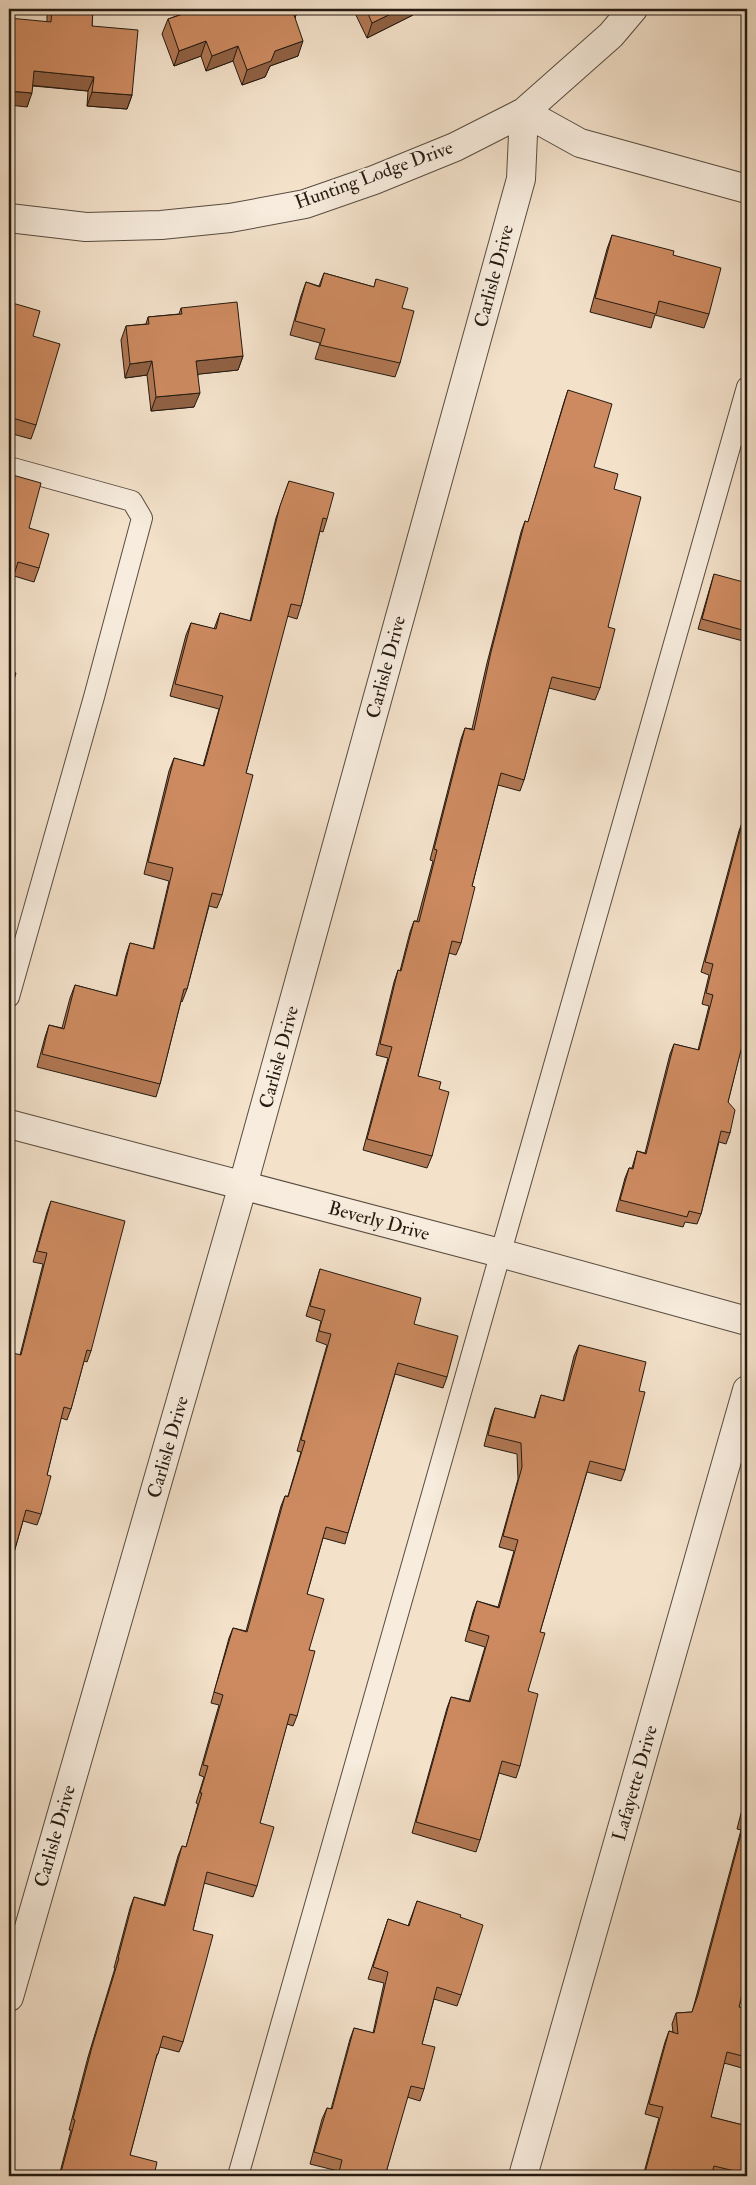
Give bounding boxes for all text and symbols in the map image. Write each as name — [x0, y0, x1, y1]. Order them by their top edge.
street label: Hunting Lodge Drive — [292, 135, 456, 215]
street label: Carlisle Drive — [469, 222, 519, 330]
street label: Carlisle Drive — [361, 613, 411, 721]
street label: Carlisle Drive — [254, 1003, 304, 1111]
street label: Beverly Drive — [326, 1196, 432, 1246]
street label: Carlisle Drive — [142, 1393, 194, 1501]
street label: Lafayette Drive — [607, 1722, 663, 1844]
street label: Carlisle Drive — [29, 1782, 81, 1890]

